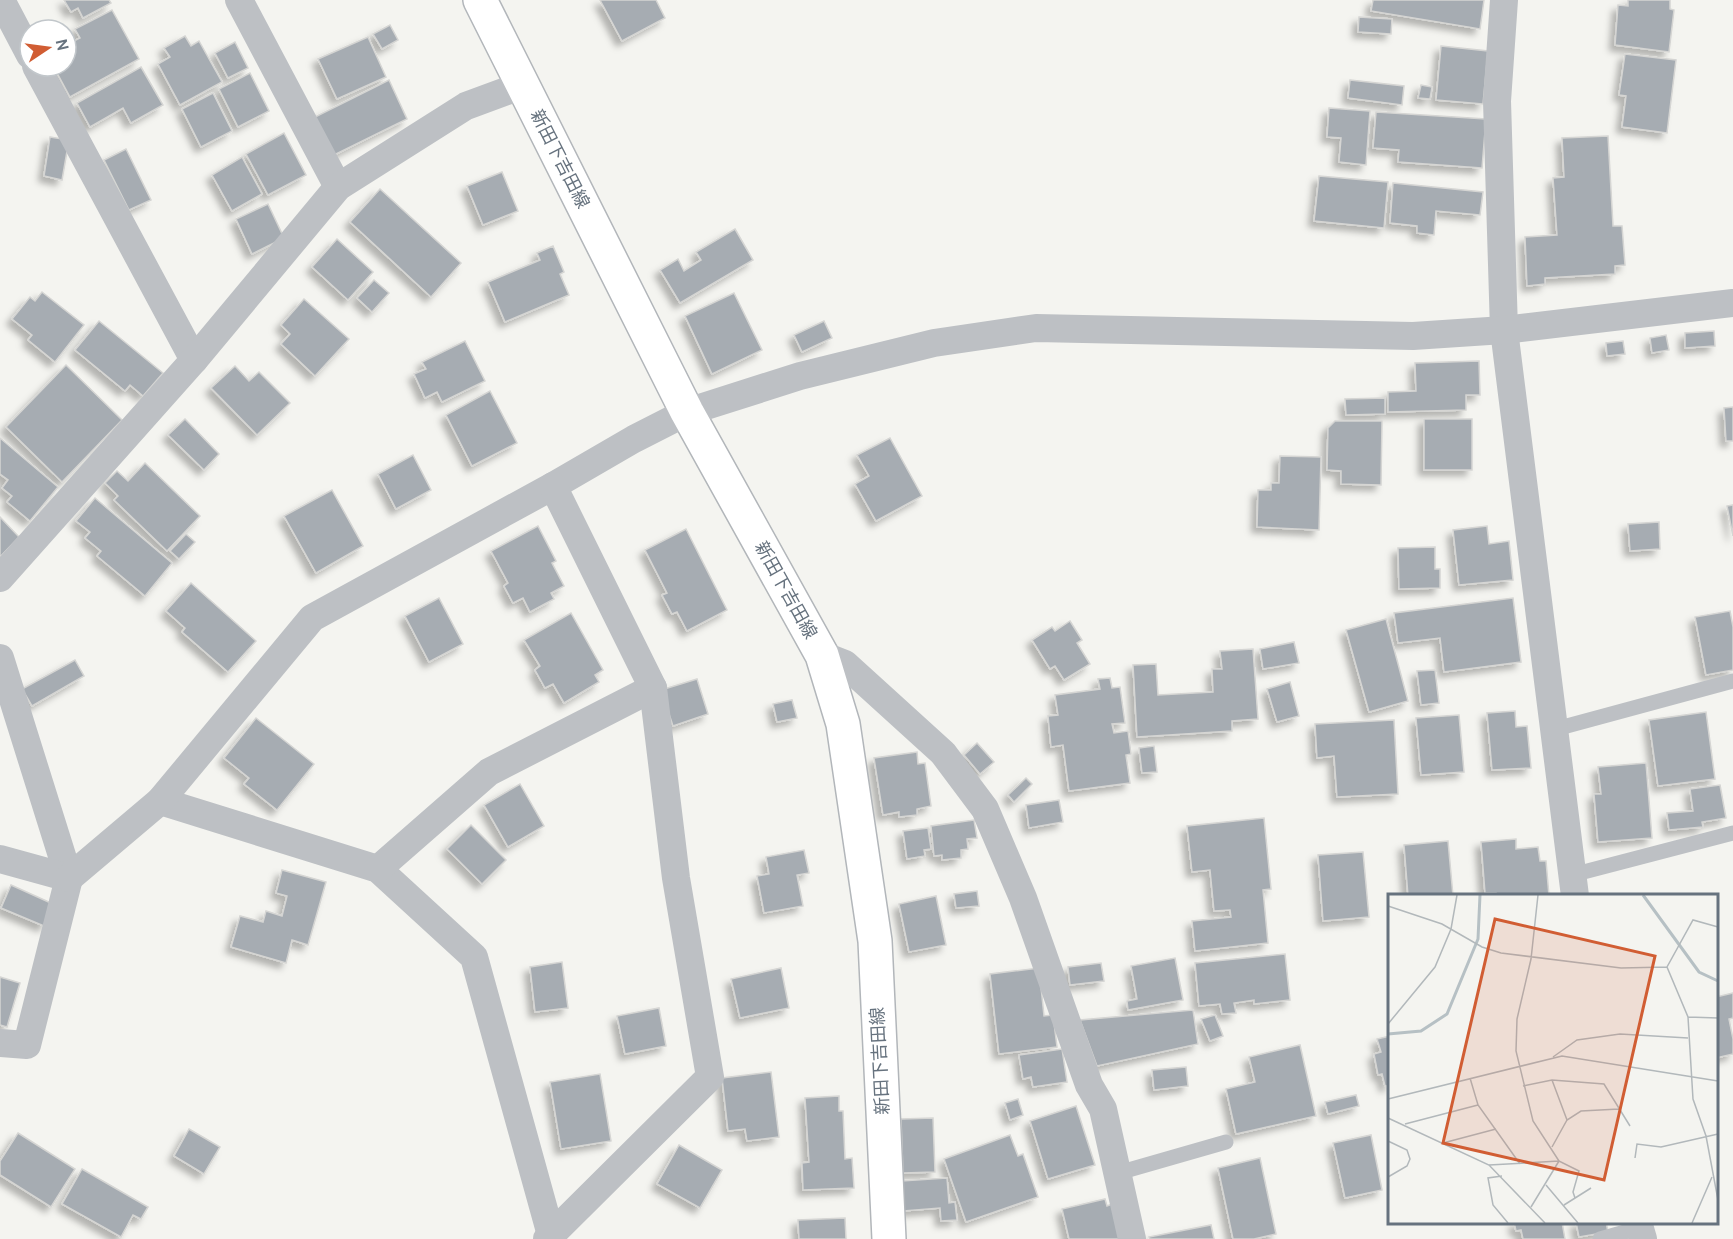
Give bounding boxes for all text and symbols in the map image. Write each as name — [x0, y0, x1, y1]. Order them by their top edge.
north arrow — [18, 18, 78, 78]
text: N — [52, 37, 73, 52]
street label: 新田下吉田線 — [526, 106, 594, 212]
street label: 新田下吉田線 — [750, 537, 822, 643]
inset map — [1388, 894, 1718, 1224]
street label: 新田下吉田線 — [866, 1006, 894, 1116]

